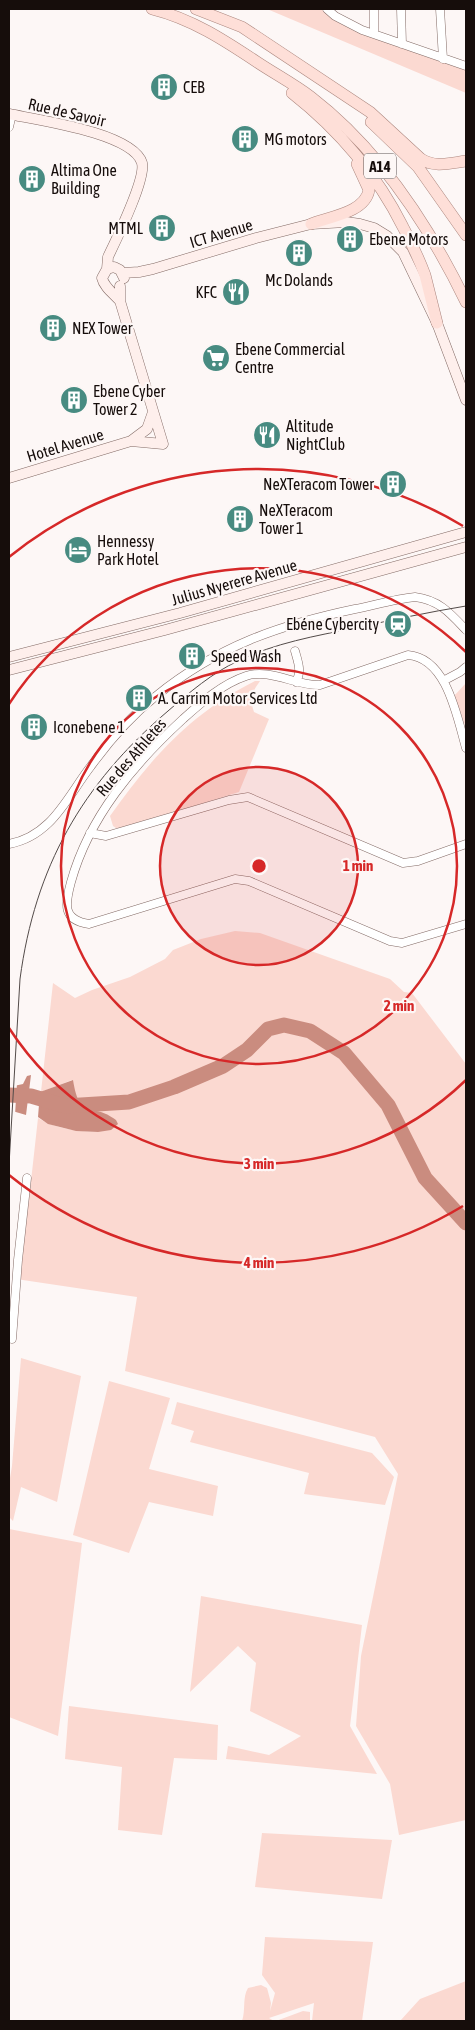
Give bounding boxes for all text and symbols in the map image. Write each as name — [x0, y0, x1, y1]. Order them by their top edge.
building icon: CEB — [149, 72, 179, 102]
place label: CEB — [183, 78, 205, 96]
street label: Rue de Savoir — [27, 94, 108, 130]
building icon: MG motors — [230, 124, 260, 154]
place label: MG motors — [264, 130, 327, 148]
road number: A14 — [364, 154, 396, 178]
place label: Altima One Building — [51, 161, 117, 198]
building icon: Altima One Building — [17, 164, 47, 194]
building icon: MTML — [147, 213, 177, 243]
street label: ICT Avenue — [187, 215, 255, 251]
place label: MTML — [108, 219, 144, 237]
building icon: Ebene Motors — [335, 224, 365, 254]
place label: Ebene Motors — [369, 230, 449, 248]
building icon: Mc Dolands — [284, 238, 314, 268]
place label: Mc Dolands — [265, 271, 333, 289]
restaurant icon: KFC — [221, 277, 251, 307]
place label: KFC — [196, 283, 217, 301]
building icon: NEX Tower — [38, 313, 68, 343]
place label: NEX Tower — [72, 319, 133, 337]
place label: Ebene Commercial Centre — [235, 340, 346, 376]
supermarket icon: Ebene Commercial Centre — [201, 343, 231, 373]
place label: Ebene Cyber Tower 2 — [93, 382, 166, 418]
building icon: Ebene Cyber Tower 2 — [59, 385, 89, 415]
place label: Altitude NightClub — [286, 417, 345, 454]
restaurant icon: Altitude NightClub — [252, 420, 282, 450]
street label: Hotel Avenue — [24, 425, 106, 465]
building icon: NeXTeracom Tower — [378, 469, 408, 499]
place label: NeXTeracom Tower — [263, 475, 374, 493]
place label: NeXTeracom Tower 1 — [259, 501, 333, 537]
building icon: NeXTeracom Tower 1 — [225, 504, 255, 534]
place label: Hennessy Park Hotel — [97, 532, 159, 568]
hotel icon: Hennessy Park Hotel — [63, 535, 93, 565]
street label: Julius Nyerere Avenue — [169, 555, 299, 610]
station icon: Ebéne Cybercity — [383, 609, 413, 639]
place label: Ebéne Cybercity — [286, 615, 379, 634]
building icon: Speed Wash — [177, 641, 207, 671]
place label: Speed Wash — [211, 647, 281, 666]
building icon: A. Carrim Motor Services Ltd — [124, 683, 154, 713]
place label: A. Carrim Motor Services Ltd — [158, 689, 318, 707]
building icon: Iconebene 1 — [19, 712, 49, 742]
street label: Rue des Athletes — [92, 714, 170, 799]
place label: Iconebene 1 — [53, 718, 125, 736]
centre of rings — [250, 857, 268, 875]
text: 1 min — [343, 857, 373, 874]
text: 2 min — [384, 997, 414, 1014]
text: 3 min — [244, 1155, 274, 1172]
text: 4 min — [243, 1254, 274, 1271]

